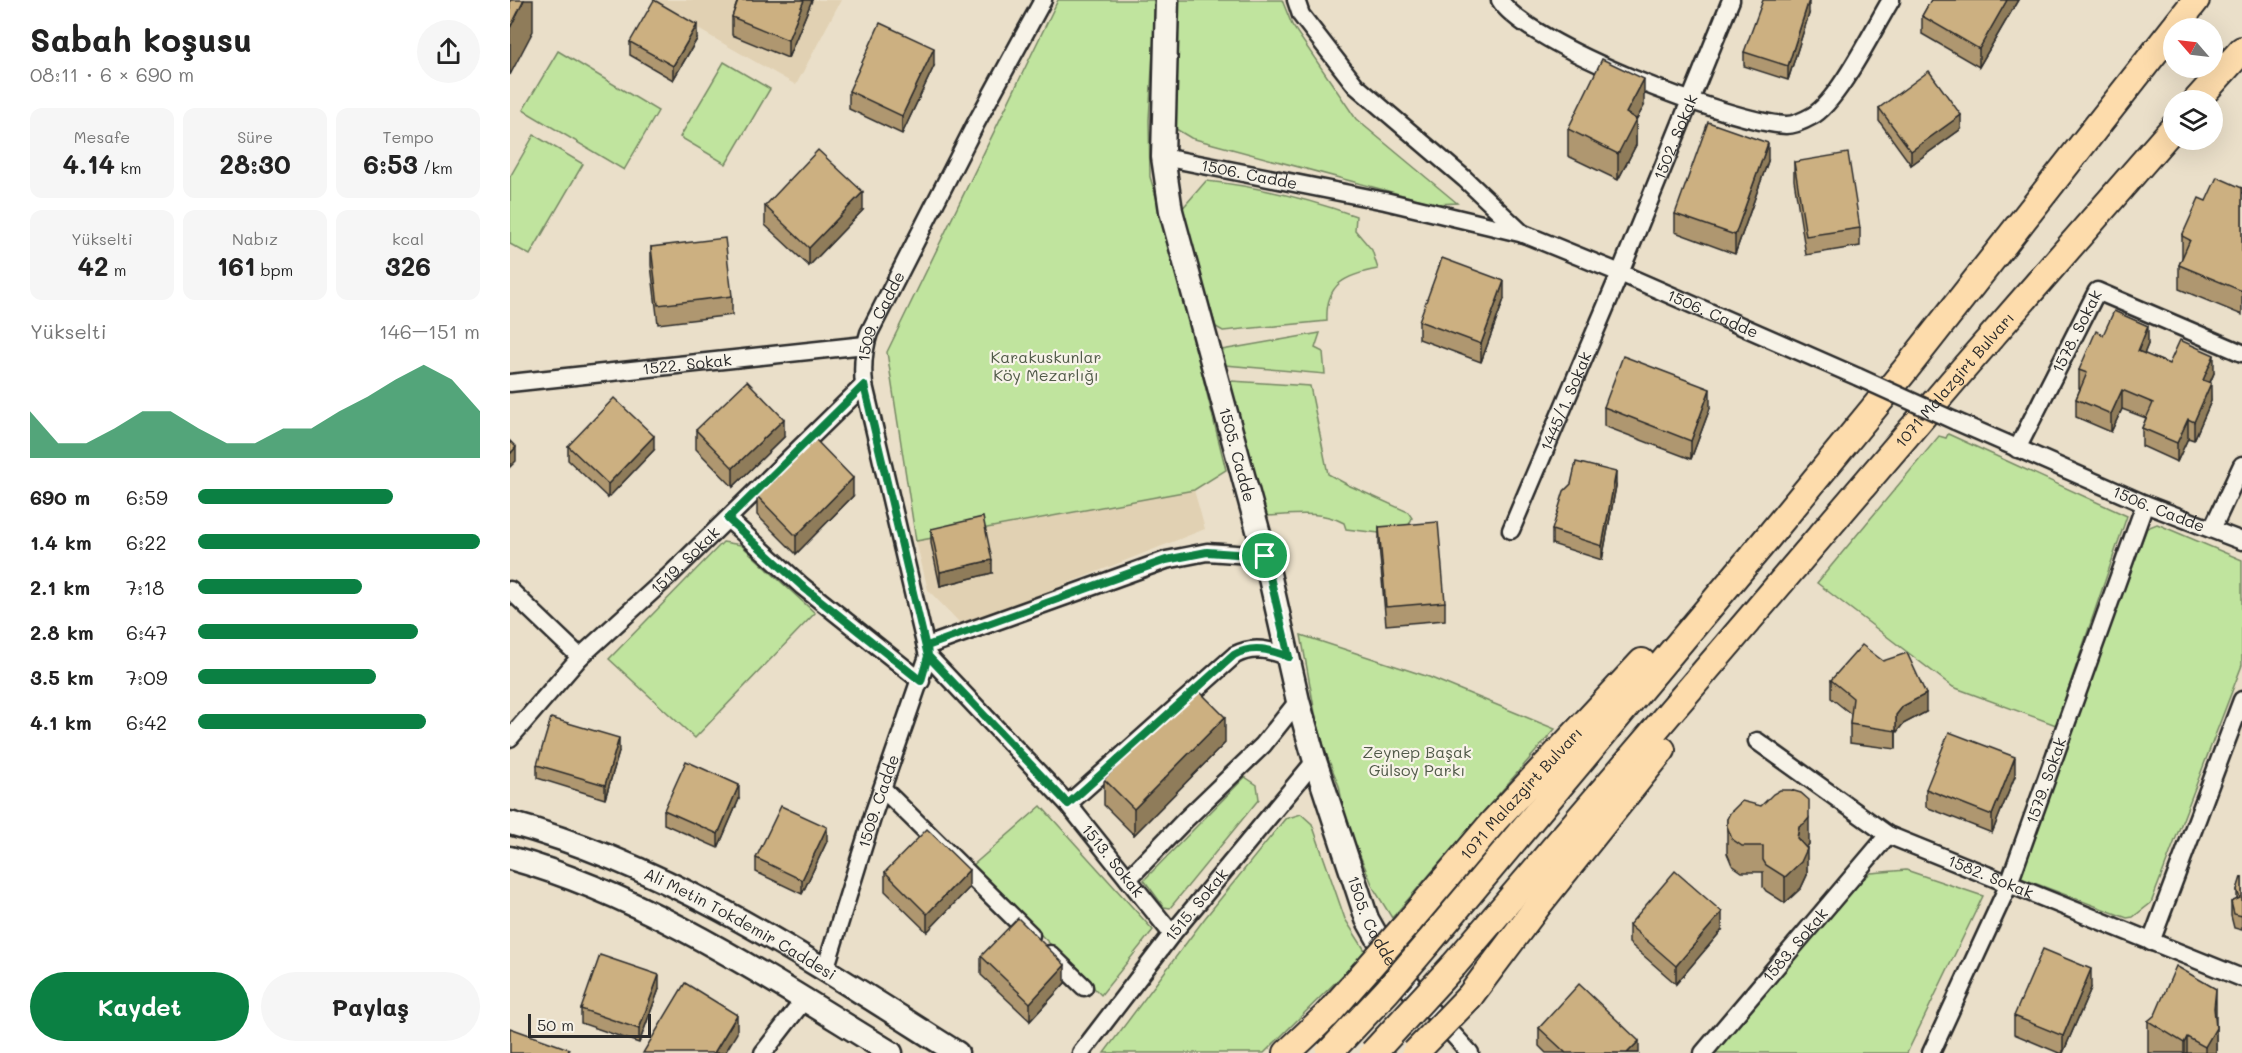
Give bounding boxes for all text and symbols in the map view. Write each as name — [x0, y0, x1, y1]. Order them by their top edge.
text: Sabah koşusu — [30, 17, 252, 60]
north arrow — [2163, 18, 2223, 78]
map controls — [2163, 18, 2223, 150]
button: share — [417, 20, 480, 83]
text: 08:11 · 6 × 690 m — [30, 61, 194, 87]
button: layers — [2163, 90, 2223, 150]
street label: 1502. Sokak — [1648, 91, 1702, 183]
text: Mesafe — [74, 126, 130, 147]
text: Süre — [237, 126, 273, 147]
text: Tempo — [383, 126, 433, 147]
text: 4.14 — [63, 147, 115, 181]
text: 28:30 — [219, 147, 291, 181]
text: 6:53 — [363, 147, 418, 181]
street label: 1506. Cadde — [1200, 154, 1299, 193]
text: km — [115, 157, 141, 178]
text: /km — [418, 157, 453, 178]
text: Yükselti — [71, 228, 133, 249]
text: Nabız — [232, 228, 278, 249]
text: kcal — [392, 228, 424, 249]
text: 42 — [78, 249, 109, 283]
text: 161 — [217, 249, 255, 283]
text: 326 — [385, 249, 431, 283]
text: m — [109, 259, 126, 280]
text: bpm — [255, 259, 293, 280]
street label: 1509. Cadde — [852, 267, 909, 363]
street label: 1506. Cadde — [1664, 284, 1762, 342]
street label: 1578. Sokak — [2046, 286, 2106, 376]
street label: 1071 Malazgirt Bulvarı — [1890, 307, 2018, 452]
text: Yükselti — [30, 318, 107, 344]
text: 146–151 m — [379, 318, 480, 344]
park label: Karakuskunlar Köy Mezarlığı — [991, 346, 1101, 385]
street label: 1522. Sokak — [641, 348, 733, 379]
street label: 1445/1. Sokak — [1535, 348, 1596, 454]
street label: 1505. Cadde — [1215, 405, 1261, 504]
street label: 1506. Cadde — [2110, 480, 2208, 536]
text: 690 m — [30, 484, 90, 510]
text: 6:59 — [126, 484, 168, 510]
street label: 1519. Sokak — [646, 521, 724, 598]
text: 1.4 km — [30, 529, 92, 555]
text: 6:22 — [126, 529, 167, 555]
pin — [1239, 530, 1290, 581]
icon: arrive — [1248, 539, 1281, 572]
text: 2.1 km — [30, 574, 90, 600]
text: 7:18 — [126, 574, 164, 600]
text: 2.8 km — [30, 619, 94, 645]
text: 6:47 — [126, 619, 167, 645]
text: 3.5 km — [30, 664, 94, 690]
text: 7:09 — [126, 664, 167, 690]
text: 4.1 km — [30, 709, 92, 735]
text: 6:42 — [126, 709, 167, 735]
street label: 1071 Malazgirt Bulvarı — [1455, 722, 1586, 864]
street label: 1579. Sokak — [2020, 734, 2070, 826]
park label: Zeynep Başak Gülsoy Parkı — [1363, 741, 1471, 780]
street label: 1509. Cadde — [853, 751, 903, 850]
street label: 1513. Sokak — [1078, 819, 1149, 901]
street label: 1582. Sokak — [1945, 849, 2037, 903]
street label: Ali Metin Tokdemir Caddesi — [641, 862, 840, 984]
street label: 1515. Sokak — [1160, 864, 1232, 945]
street label: 1505. Cadde — [1343, 873, 1402, 970]
street label: 1583. Sokak — [1757, 903, 1832, 986]
button: Kaydet — [30, 972, 249, 1041]
button: Paylaş — [261, 972, 480, 1041]
scale bar — [528, 1011, 651, 1038]
text: 50 m — [537, 1014, 574, 1035]

